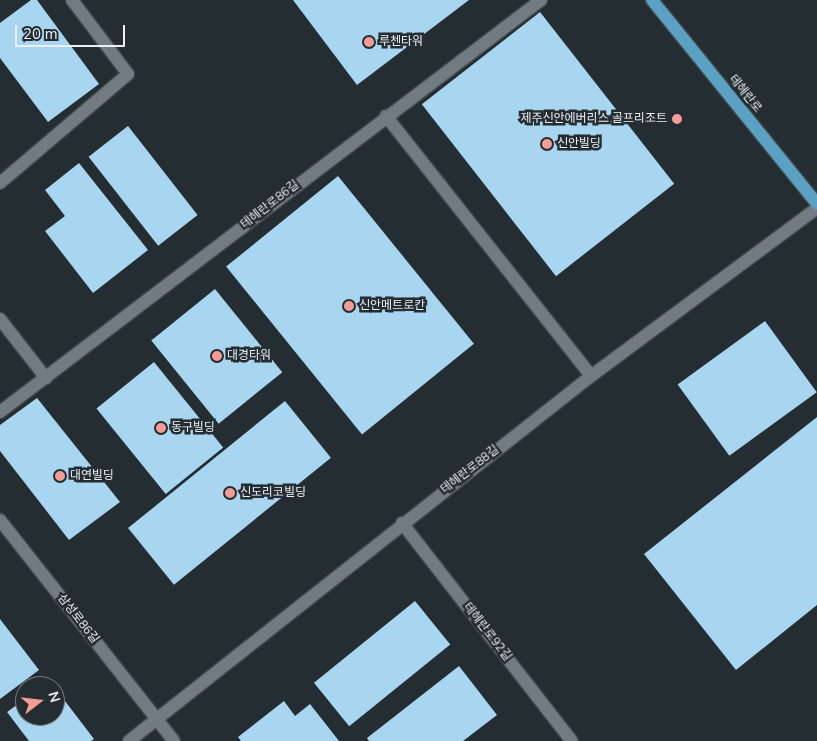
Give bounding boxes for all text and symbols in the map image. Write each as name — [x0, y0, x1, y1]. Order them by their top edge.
scale bar — [18, 15, 128, 47]
text: 20 m — [23, 24, 58, 44]
place label: 루첸타워 — [379, 35, 423, 49]
marker: 루첸타워 — [363, 36, 375, 48]
street label: 테헤란로 — [726, 72, 764, 116]
place label: 제주신안에버리스 골프리조트 — [520, 112, 667, 126]
marker: 제주신안에버리스 골프리조트 — [671, 113, 683, 125]
place label: 신안빌딩 — [557, 137, 601, 151]
marker: 신안빌딩 — [541, 138, 553, 150]
street label: 테헤란로86길 — [238, 178, 302, 232]
place label: 신안메트로칸 — [359, 299, 425, 313]
marker: 신안메트로칸 — [343, 300, 355, 312]
place label: 대경타워 — [227, 349, 271, 363]
marker: 대경타워 — [211, 350, 223, 362]
place label: 동구빌딩 — [171, 421, 215, 435]
marker: 동구빌딩 — [155, 422, 167, 434]
street label: 테헤란로88길 — [438, 443, 502, 497]
place label: 대연빌딩 — [70, 469, 114, 483]
marker: 대연빌딩 — [54, 470, 66, 482]
place label: 신도리코빌딩 — [240, 486, 306, 500]
marker: 신도리코빌딩 — [224, 487, 236, 499]
street label: 삼성로86길 — [54, 591, 102, 647]
street label: 테헤란로92길 — [460, 600, 514, 664]
north arrow — [15, 676, 65, 726]
text: N — [43, 689, 65, 705]

